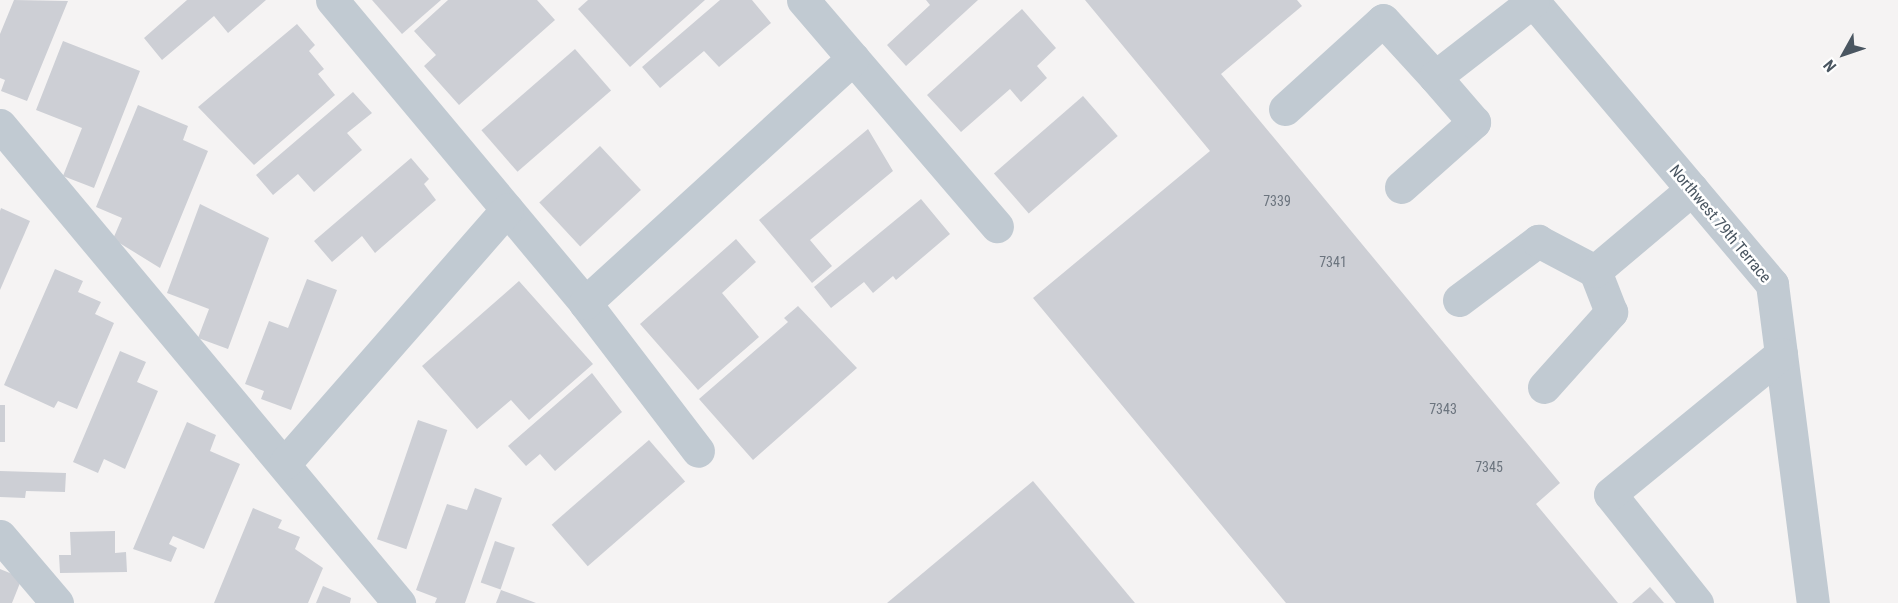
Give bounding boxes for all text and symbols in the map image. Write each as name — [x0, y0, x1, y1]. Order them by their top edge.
north arrow — [1814, 24, 1874, 84]
text: N — [1819, 56, 1840, 76]
street label: Northwest 79th Terrace — [1665, 161, 1775, 287]
house number: 7339 — [1263, 193, 1291, 209]
house number: 7341 — [1319, 254, 1347, 270]
house number: 7343 — [1429, 401, 1457, 417]
house number: 7345 — [1475, 459, 1503, 475]

